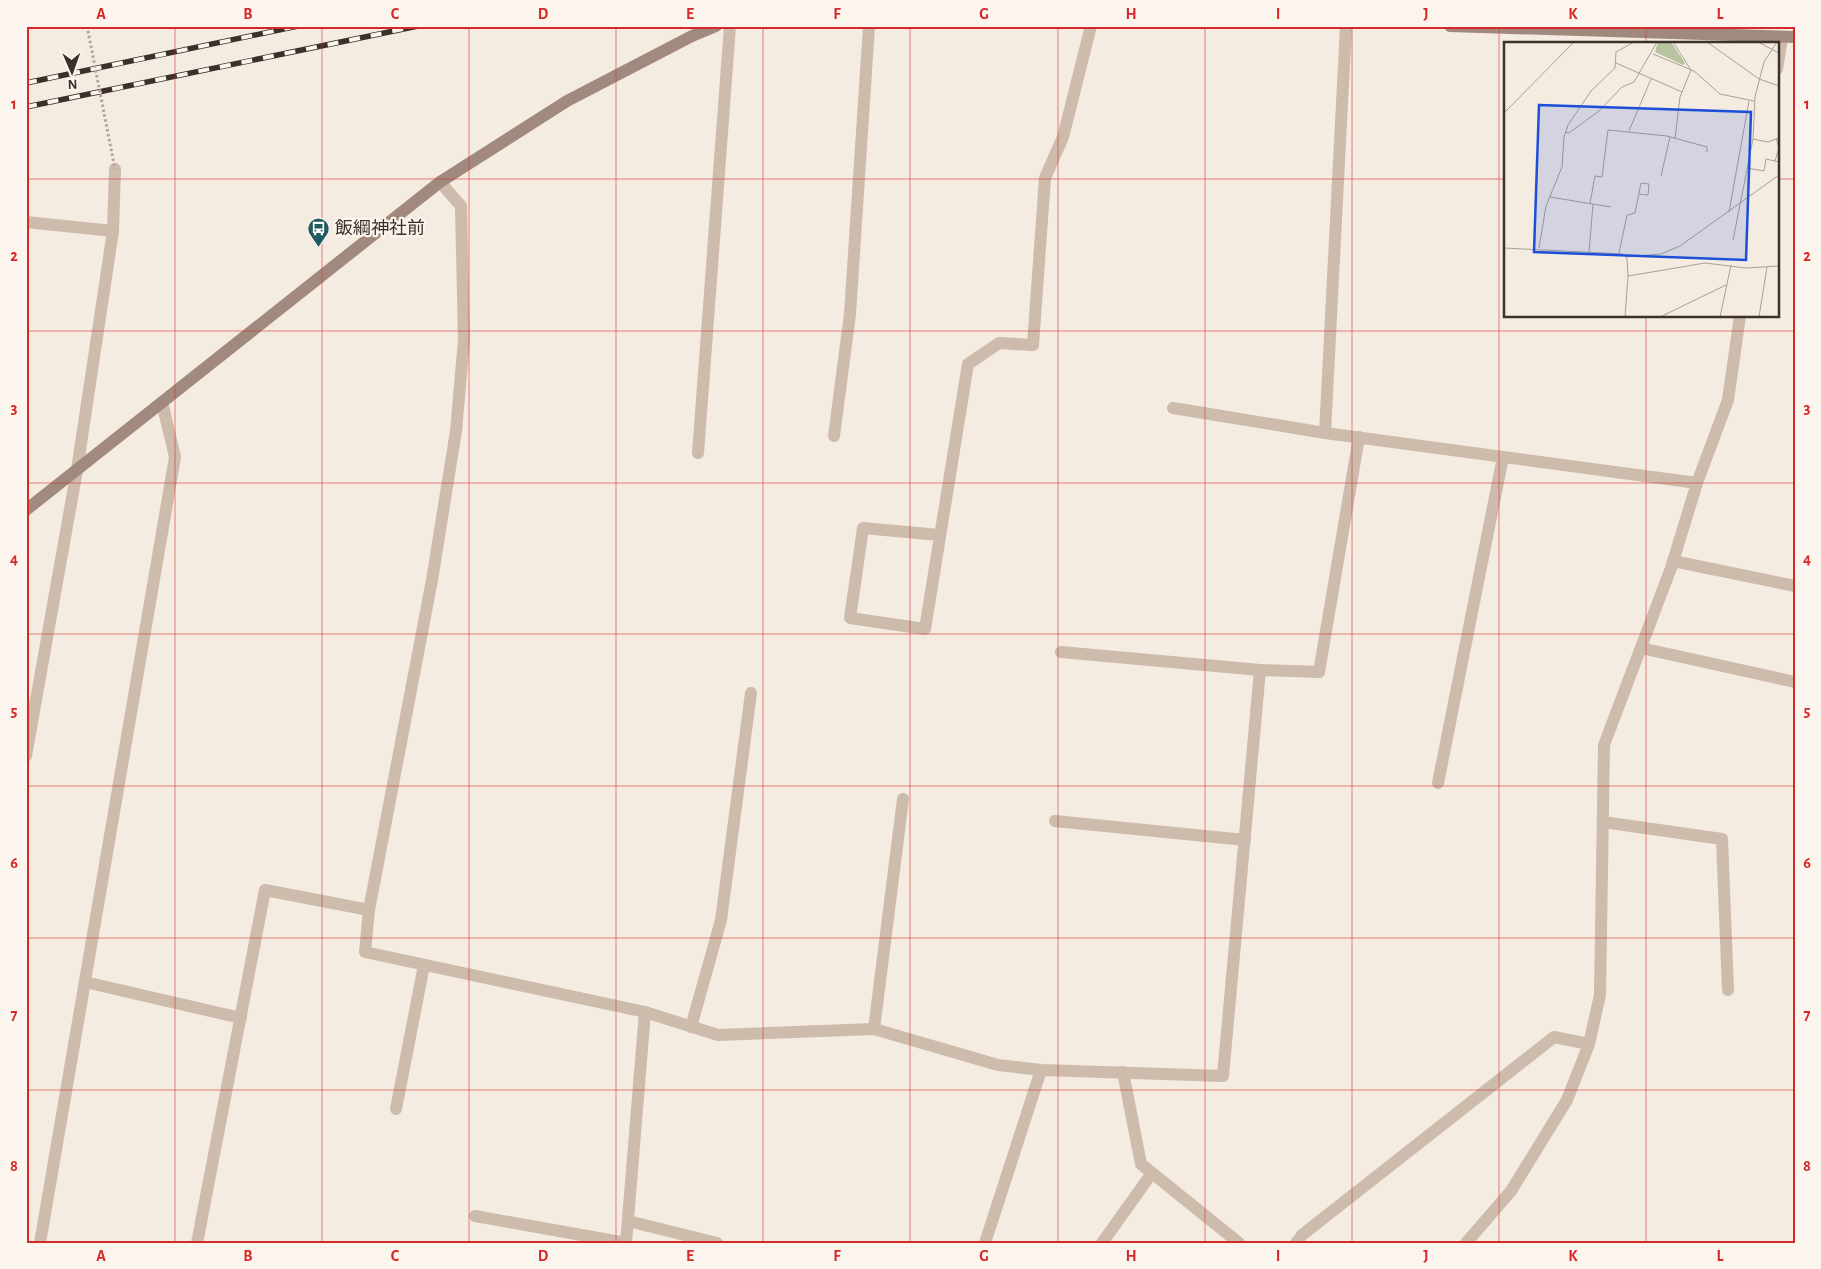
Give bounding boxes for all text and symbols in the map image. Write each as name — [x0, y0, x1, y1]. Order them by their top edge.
text: A — [96, 6, 106, 22]
text: B — [243, 6, 253, 22]
text: C — [391, 6, 400, 22]
text: D — [538, 6, 549, 22]
text: E — [686, 6, 694, 22]
text: F — [833, 6, 841, 22]
text: G — [979, 6, 989, 22]
text: H — [1125, 6, 1137, 22]
text: I — [1276, 6, 1280, 22]
text: J — [1423, 6, 1429, 22]
text: K — [1568, 6, 1578, 22]
text: L — [1717, 6, 1724, 22]
inset map — [1504, 42, 1778, 318]
north arrow — [48, 48, 98, 98]
text: N — [67, 77, 78, 91]
text: 1 — [11, 96, 17, 112]
text: 1 — [1804, 96, 1810, 112]
bus stop icon: 飯綱神社前 — [307, 217, 331, 248]
place label: 飯綱神社前 — [335, 218, 425, 238]
text: 2 — [10, 248, 18, 264]
text: 2 — [1803, 248, 1811, 264]
text: 3 — [11, 400, 18, 416]
text: 3 — [1804, 400, 1811, 416]
text: 4 — [10, 551, 18, 567]
text: 4 — [1803, 551, 1811, 567]
text: 5 — [11, 703, 18, 719]
text: 5 — [1804, 703, 1811, 719]
text: 6 — [10, 855, 18, 871]
text: 6 — [1803, 855, 1811, 871]
text: 7 — [11, 1007, 18, 1023]
text: 7 — [1804, 1007, 1811, 1023]
text: 8 — [10, 1158, 18, 1174]
text: 8 — [1803, 1158, 1811, 1174]
text: A — [96, 1248, 106, 1264]
text: B — [243, 1248, 253, 1264]
text: C — [391, 1248, 400, 1264]
text: D — [538, 1248, 549, 1264]
text: E — [686, 1248, 694, 1264]
text: F — [833, 1248, 841, 1264]
text: G — [979, 1248, 989, 1264]
text: H — [1125, 1248, 1137, 1264]
text: I — [1276, 1248, 1280, 1264]
text: J — [1423, 1248, 1429, 1264]
text: K — [1568, 1248, 1578, 1264]
text: L — [1717, 1248, 1724, 1264]

